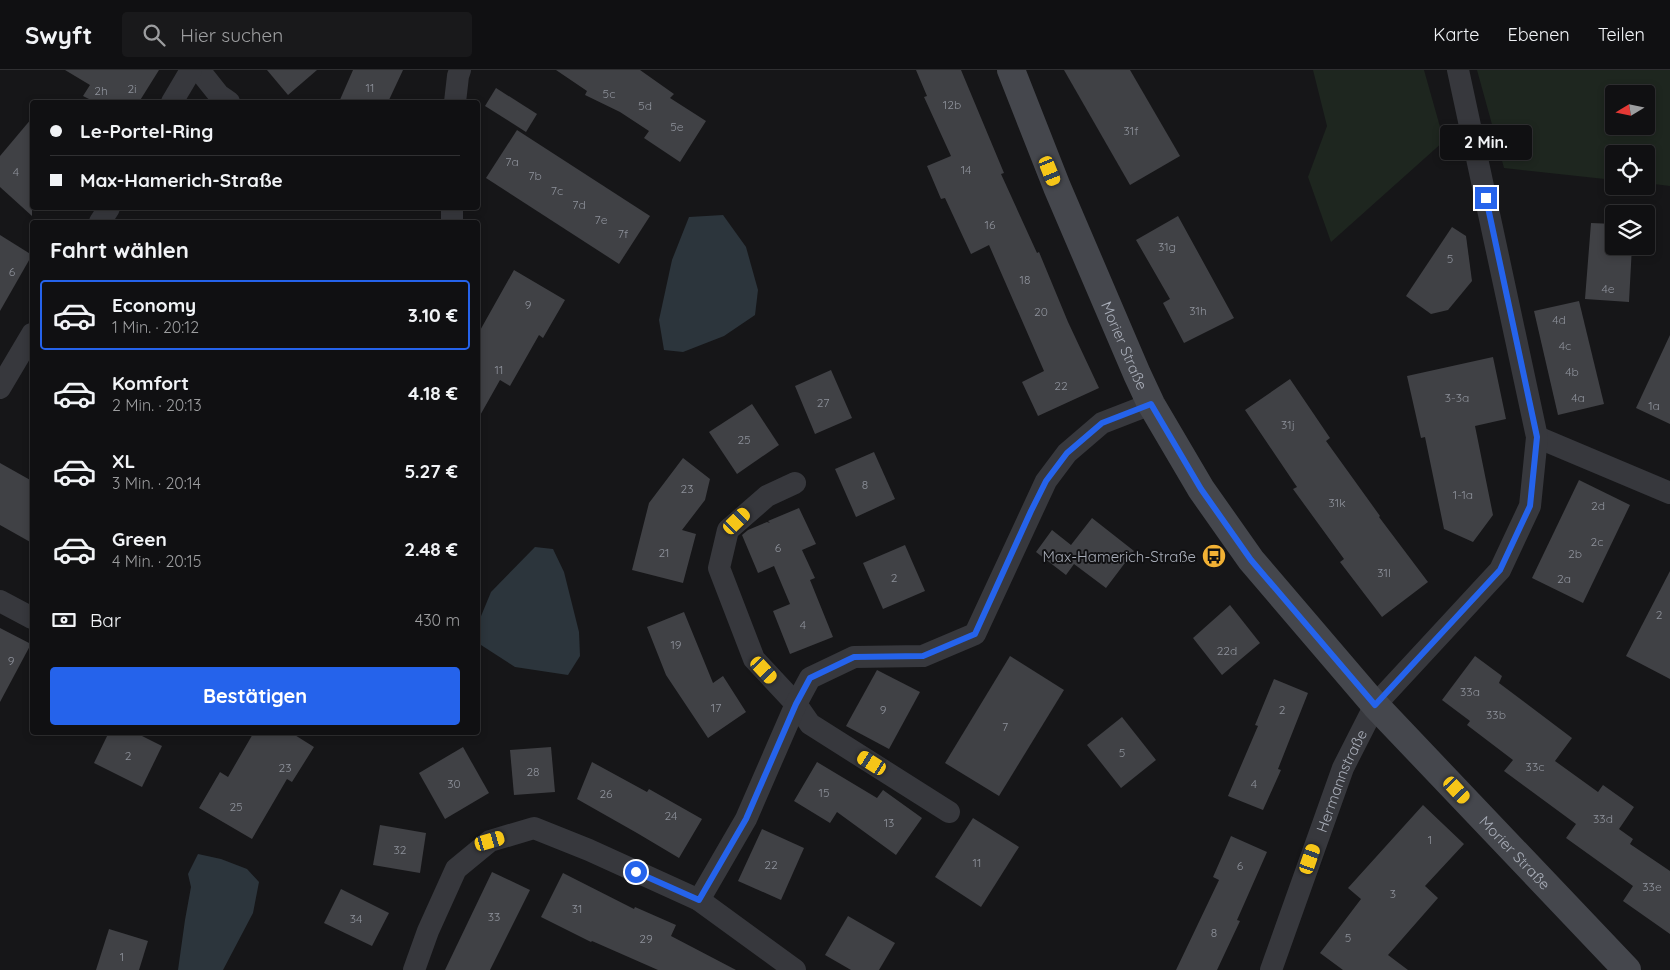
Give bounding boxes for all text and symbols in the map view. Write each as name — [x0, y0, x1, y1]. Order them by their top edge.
search box — [122, 12, 472, 57]
text: Swyft — [25, 20, 92, 50]
icon: search — [140, 21, 168, 49]
text: Hier suchen — [180, 23, 283, 47]
text: Karte — [1433, 23, 1479, 46]
text: Ebenen — [1507, 23, 1570, 46]
text: Teilen — [1598, 23, 1645, 46]
house number: 11 — [366, 80, 374, 95]
house number: 2i — [127, 81, 137, 96]
house number: 2h — [94, 83, 108, 98]
north arrow — [1605, 85, 1655, 135]
map controls — [1605, 85, 1655, 255]
house number: 5c — [603, 86, 615, 101]
house number: 12b — [943, 97, 961, 112]
house number: 5d — [638, 98, 652, 113]
text: Le-Portel-Ring — [80, 119, 213, 143]
house number: 5e — [670, 119, 684, 134]
house number: 31f — [1123, 123, 1139, 138]
callout: 2 Min. — [1440, 126, 1532, 160]
text: 2 Min. — [1464, 132, 1508, 152]
button: locate — [1605, 145, 1655, 195]
house number: 7a — [505, 154, 519, 169]
car — [1037, 154, 1062, 188]
house number: 14 — [961, 162, 971, 177]
house number: 4 — [13, 164, 19, 179]
text: Max-Hamerich-Straße — [80, 168, 283, 192]
house number: 7b — [528, 168, 542, 183]
house number: 7c — [551, 183, 563, 198]
route end — [1475, 187, 1497, 209]
house number: 7d — [572, 197, 586, 212]
button: layers — [1605, 205, 1655, 255]
house number: 7e — [595, 212, 608, 227]
house number: 16 — [985, 217, 996, 232]
house number: 7f — [618, 226, 629, 241]
text: Fahrt wählen — [50, 236, 189, 264]
house number: 31g — [1158, 239, 1176, 254]
house number: 5 — [1447, 251, 1453, 266]
house number: 6 — [9, 264, 16, 279]
house number: 18 — [1020, 272, 1030, 287]
house number: 4e — [1601, 281, 1615, 296]
icon: car — [52, 293, 97, 338]
text: Economy — [112, 293, 196, 317]
house number: 9 — [525, 297, 532, 312]
street label: Morier Straße — [1097, 298, 1152, 393]
text: 3.10 € — [408, 303, 458, 327]
house number: 31h — [1189, 303, 1207, 318]
house number: 20 — [1034, 304, 1048, 319]
house number: 4d — [1552, 312, 1566, 327]
text: 1 Min. · 20:12 — [112, 317, 199, 337]
house number: 4c — [1559, 338, 1571, 353]
house number: 11 — [495, 362, 503, 377]
house number: 4b — [1565, 364, 1579, 379]
icon: car — [52, 371, 97, 416]
text: Komfort — [112, 371, 189, 395]
house number: 22 — [1054, 378, 1068, 393]
text: 4.18 € — [408, 381, 458, 405]
house number: 3-3a — [1445, 390, 1469, 405]
house number: 4a — [1571, 390, 1585, 405]
text: 2 Min. · 20:13 — [112, 395, 202, 415]
house number: 27 — [817, 395, 829, 410]
house number: 1a — [1648, 398, 1660, 413]
house number: 31j — [1281, 417, 1295, 432]
house number: 25 — [737, 432, 751, 447]
icon: car — [52, 449, 97, 494]
text: XL — [112, 449, 135, 473]
text: 5.27 € — [405, 459, 458, 483]
text: 3 Min. · 20:14 — [112, 473, 201, 493]
house number: 8 — [862, 477, 868, 492]
house number: 23 — [681, 481, 693, 496]
house number: 1-1a — [1453, 487, 1473, 502]
house number: 31k — [1328, 495, 1346, 510]
house number: 2d — [1591, 498, 1605, 513]
car — [720, 505, 753, 537]
icon: car — [52, 527, 97, 572]
text: Green — [112, 527, 167, 551]
house number: 2c — [1591, 534, 1603, 549]
text: 2.48 € — [404, 537, 458, 561]
house number: 6 — [775, 540, 782, 555]
bus stop icon: Max-Hamerich-Straße — [1201, 543, 1227, 569]
house number: 21 — [658, 545, 670, 560]
house number: 2b — [1568, 546, 1582, 561]
place label: Max-Hamerich-Straße — [1042, 547, 1196, 566]
text: 4 Min. · 20:15 — [112, 551, 201, 571]
house number: 31l — [1377, 565, 1391, 580]
house number: 2 — [891, 570, 898, 585]
house number: 2a — [1557, 571, 1571, 586]
icon: cash — [50, 606, 78, 634]
house number: 2 — [1656, 607, 1663, 622]
text: Bar — [90, 608, 121, 632]
text: 430 m — [415, 610, 460, 630]
house number: 4 — [800, 617, 806, 632]
house number: 19 — [670, 637, 682, 652]
house number: 22d — [1217, 643, 1237, 658]
house number: 9 — [8, 653, 15, 668]
car — [748, 654, 779, 686]
button: Bestätigen — [50, 667, 460, 725]
house number: 33a — [1460, 684, 1480, 699]
house number: 17 — [711, 700, 721, 715]
house number: 9 — [880, 702, 887, 717]
house number: 2 — [1279, 702, 1286, 717]
house number: 33b — [1486, 707, 1506, 722]
house number: 7 — [1002, 719, 1008, 734]
street label: Hermannstraße — [1311, 726, 1371, 835]
house number: 5 — [1119, 745, 1125, 760]
house number: 2 — [125, 748, 132, 763]
car — [855, 749, 888, 777]
house number: 33c — [1526, 759, 1544, 774]
house number: 23 — [279, 760, 291, 775]
house number: 28 — [526, 764, 540, 779]
car — [1441, 774, 1472, 806]
house number: 30 — [447, 776, 461, 791]
house number: 4 — [1251, 776, 1257, 791]
house number: 15 — [819, 785, 829, 800]
house number: 26 — [599, 786, 613, 801]
house number: 25 — [229, 799, 243, 814]
house number: 24 — [665, 808, 677, 823]
house number: 33d — [1593, 811, 1613, 826]
street label: Morier Straße — [1476, 812, 1555, 893]
house number: 13 — [884, 815, 894, 830]
car — [473, 830, 506, 852]
house number: 1 — [1428, 832, 1432, 847]
house number: 32 — [394, 842, 407, 857]
car — [1298, 842, 1321, 876]
house number: 11 — [973, 855, 981, 870]
house number: 22 — [764, 857, 778, 872]
house number: 6 — [1237, 858, 1244, 873]
route start — [625, 861, 647, 883]
house number: 33e — [1642, 879, 1662, 894]
house number: 3 — [1390, 886, 1396, 901]
house number: 31 — [572, 901, 582, 916]
house number: 33 — [488, 909, 500, 924]
house number: 34 — [350, 911, 362, 926]
house number: 8 — [1211, 925, 1217, 940]
house number: 5 — [1345, 930, 1351, 945]
house number: 29 — [639, 931, 653, 946]
house number: 1 — [120, 949, 124, 964]

